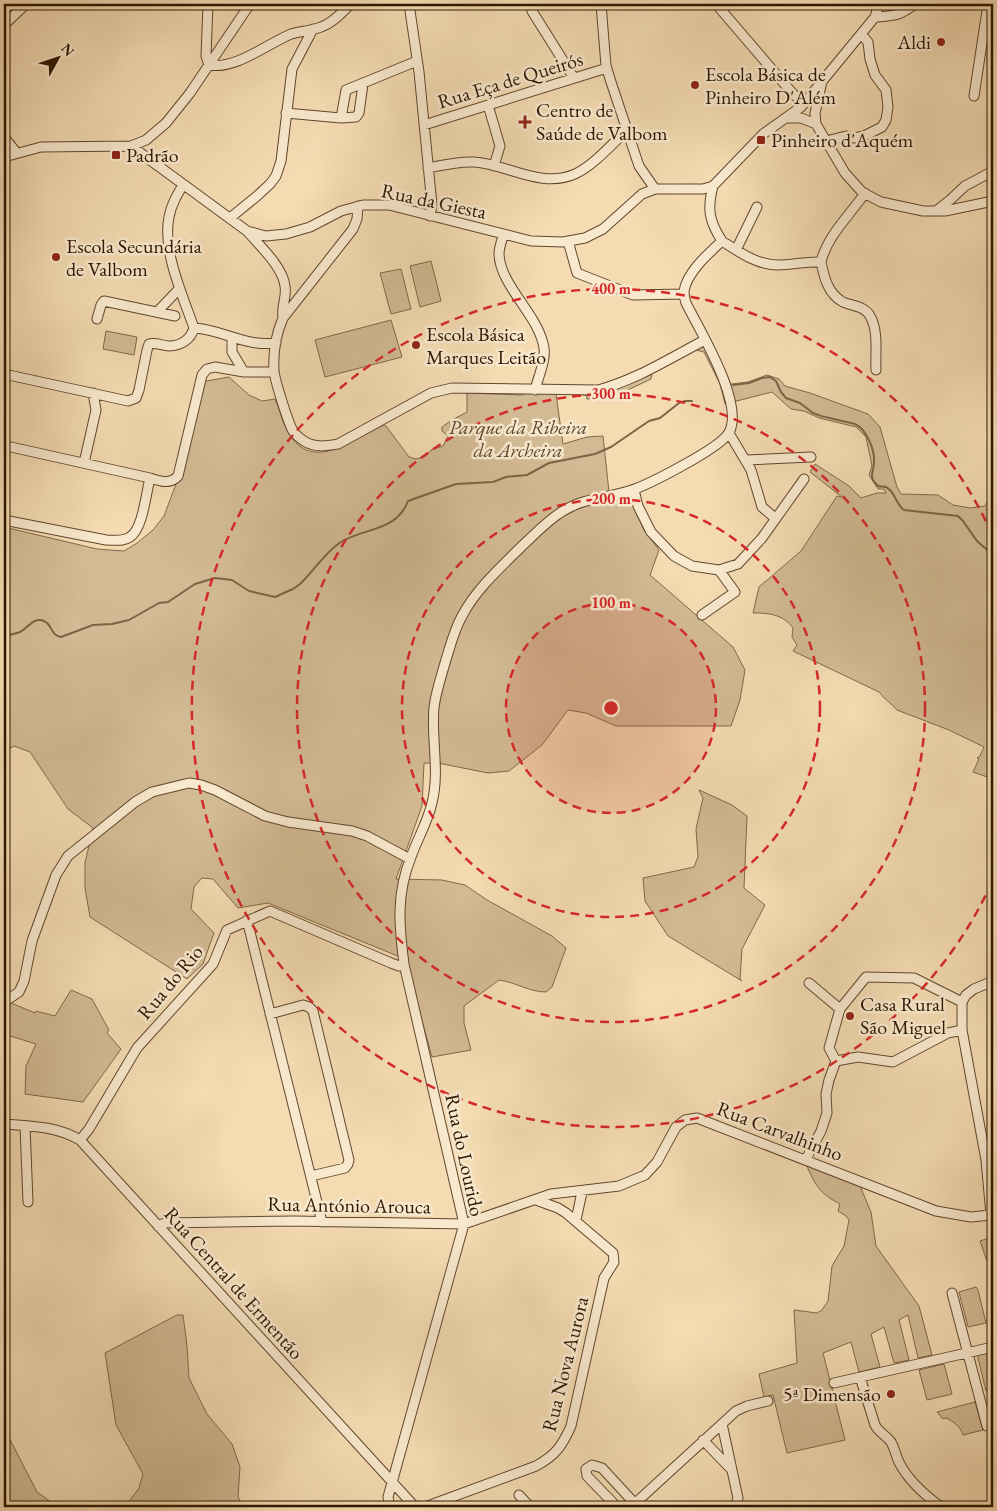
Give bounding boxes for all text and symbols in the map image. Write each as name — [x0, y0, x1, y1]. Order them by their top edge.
place label: Aldi — [896, 29, 931, 55]
north arrow — [32, 32, 82, 82]
marker: Aldi — [935, 36, 947, 48]
text: N — [57, 40, 79, 60]
street label: Rua Eça de Queirós — [434, 46, 586, 114]
place label: Escola Básica de Pinheiro D'Além — [705, 61, 837, 110]
marker: Escola Básica de Pinheiro D'Além — [689, 79, 701, 91]
place label: Centro de Saúde de Valbom — [536, 97, 668, 146]
marker: Centro de Saúde de Valbom — [518, 115, 532, 129]
place label: Pinheiro d'Aquém — [771, 127, 914, 153]
marker: Pinheiro d'Aquém — [755, 134, 767, 146]
place label: Padrão — [126, 142, 179, 168]
marker: Padrão — [110, 149, 122, 161]
street label: Rua da Giesta — [379, 177, 489, 225]
place label: Escola Secundária de Valbom — [66, 233, 202, 282]
marker: Escola Secundária de Valbom — [50, 251, 62, 263]
text: 400 m — [591, 279, 631, 298]
place label: Escola Básica Marques Leitão — [426, 321, 546, 370]
marker: Escola Básica Marques Leitão — [410, 339, 422, 351]
text: 300 m — [591, 384, 631, 403]
park label: Parque da Ribeira da Archeira — [449, 414, 587, 463]
text: 200 m — [591, 489, 631, 508]
text: 100 m — [591, 593, 631, 612]
centre of rings — [602, 699, 620, 717]
street label: Rua do Rio — [131, 939, 209, 1025]
place label: Casa Rural São Miguel — [860, 991, 946, 1040]
marker: Casa Rural São Miguel — [844, 1010, 856, 1022]
street label: Rua do Lourido — [439, 1091, 491, 1219]
street label: Rua Carvalhinho — [713, 1095, 847, 1167]
street label: Rua António Arouca — [267, 1191, 431, 1219]
street label: Rua Central de Ermentão — [158, 1201, 310, 1365]
street label: Rua Nova Aurora — [536, 1294, 594, 1434]
place label: 5ª Dimensão — [783, 1381, 881, 1407]
marker: 5ª Dimensão — [885, 1388, 897, 1400]

